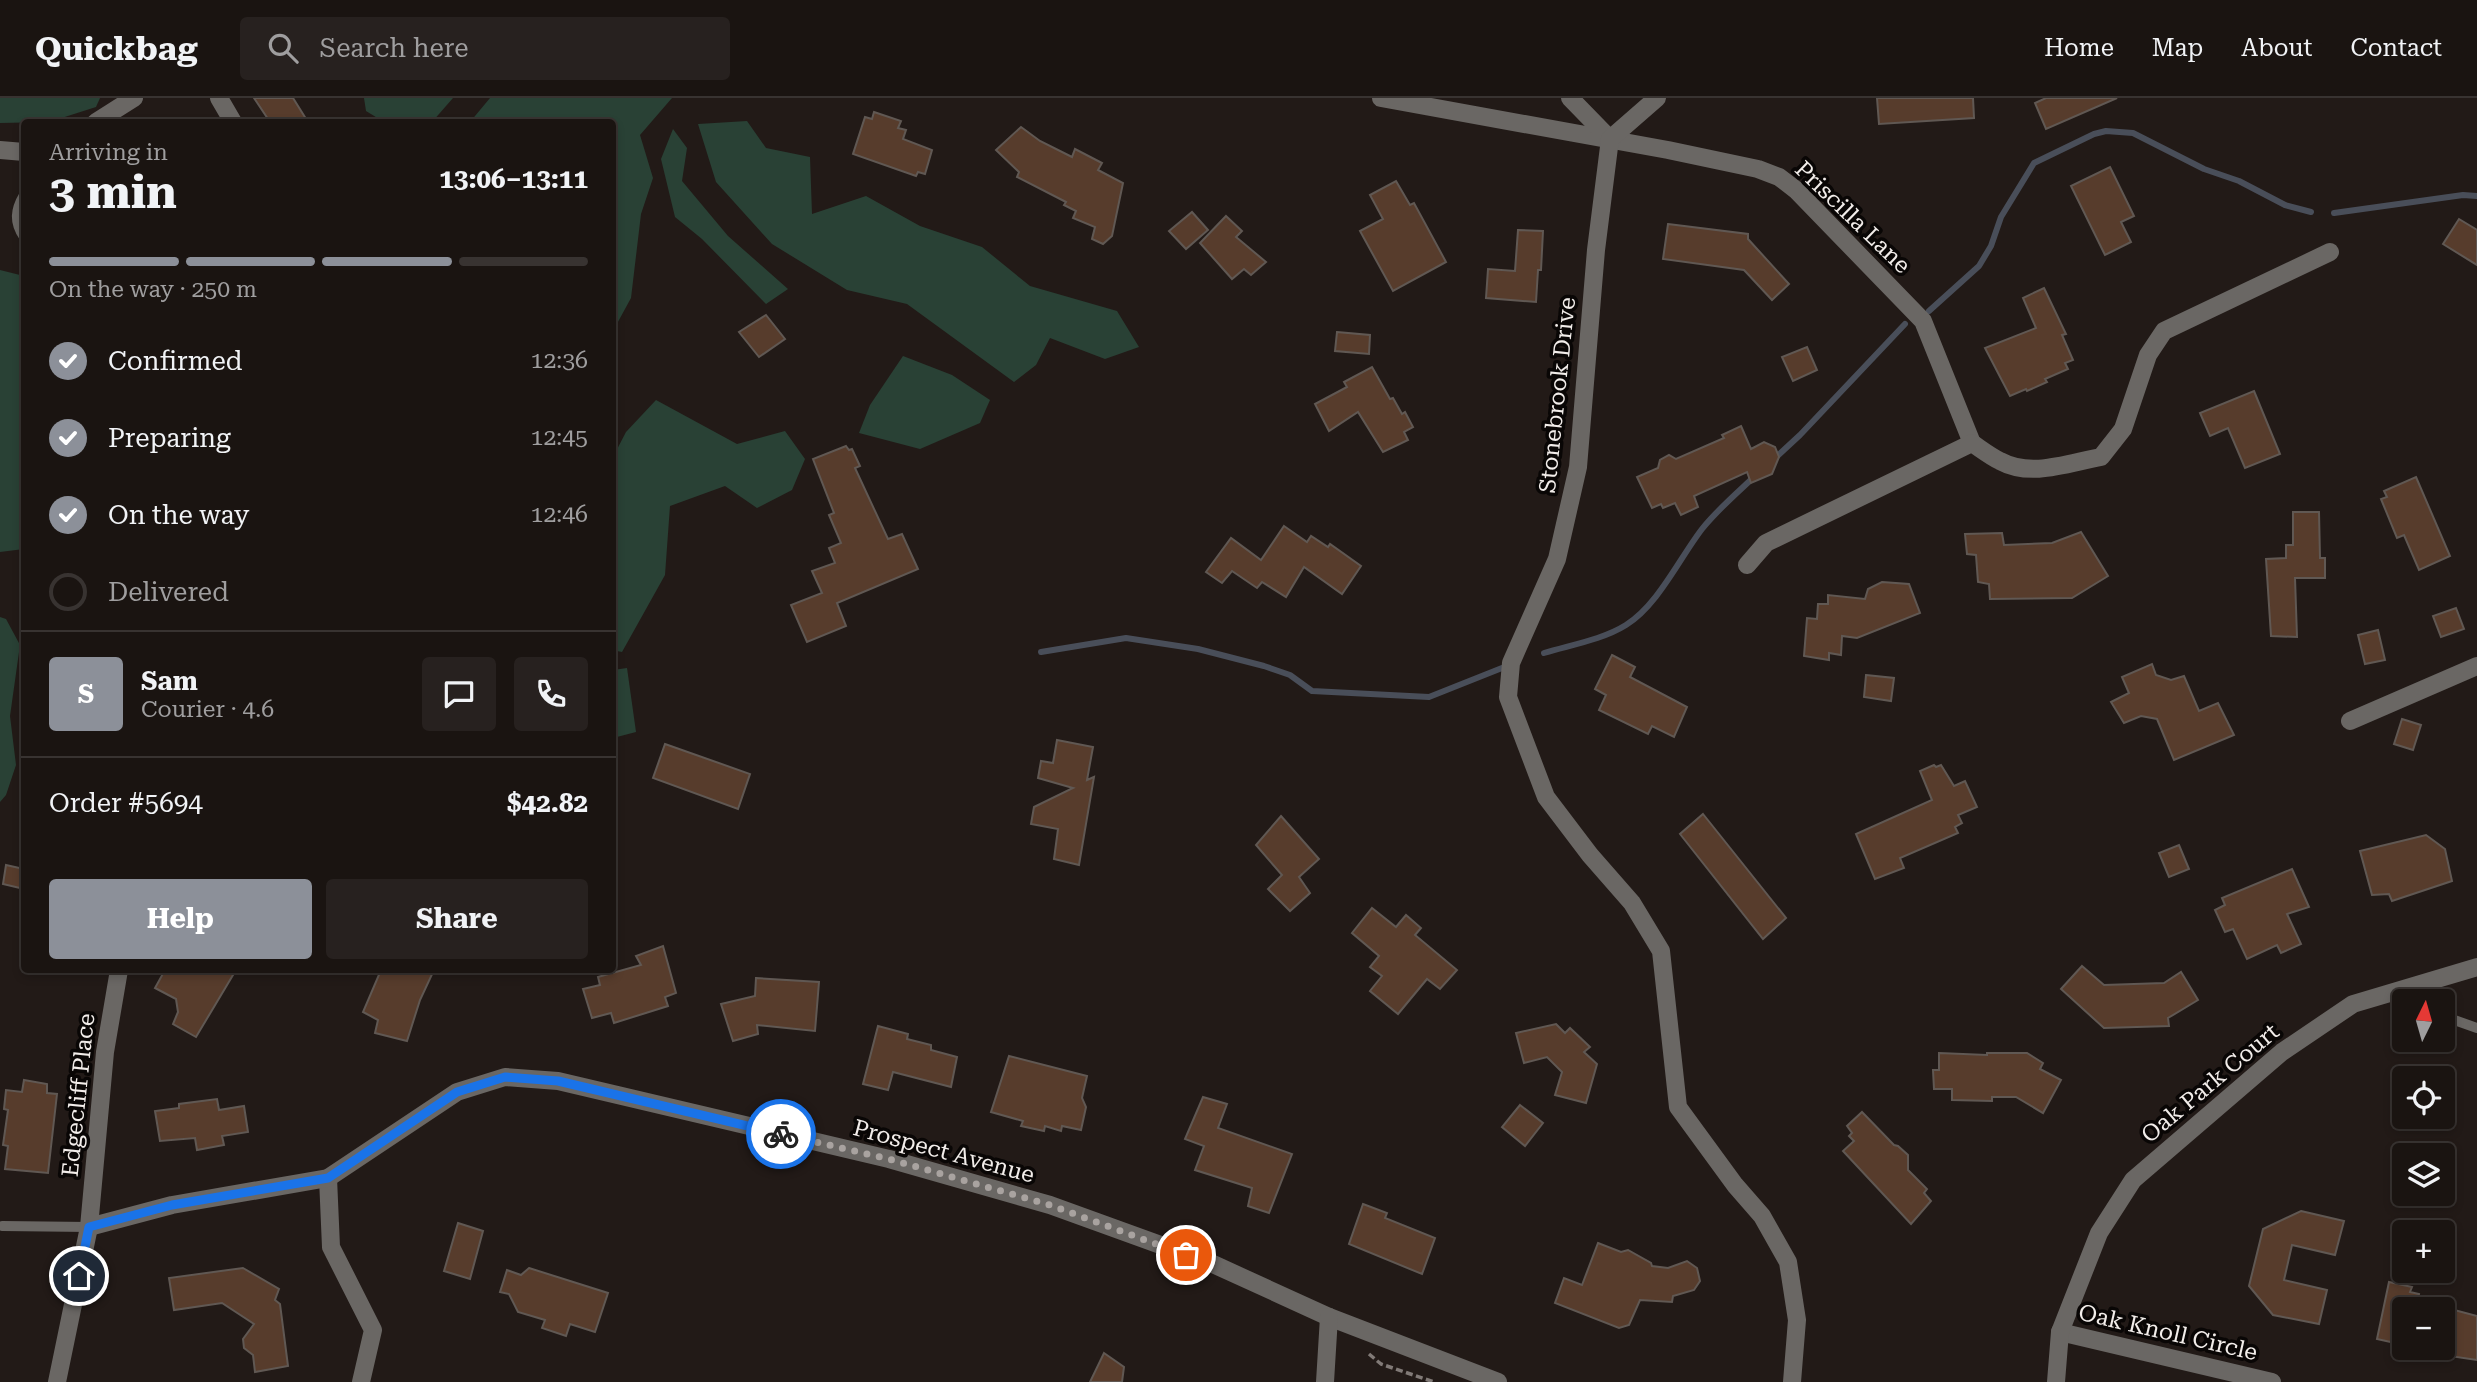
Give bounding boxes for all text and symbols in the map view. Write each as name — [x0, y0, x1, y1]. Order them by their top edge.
search box — [240, 17, 730, 80]
text: Quickbag — [35, 29, 198, 68]
icon: search — [264, 29, 302, 67]
text: Search here — [320, 33, 469, 63]
text: Home — [2044, 34, 2114, 62]
text: Map — [2152, 34, 2203, 62]
text: About — [2241, 34, 2312, 62]
text: Contact — [2350, 34, 2442, 62]
text: Arriving in — [49, 139, 168, 166]
street label: Priscilla Lane — [1789, 156, 1916, 279]
text: 13:06–13:11 — [439, 164, 588, 194]
text: 3 min — [49, 165, 177, 219]
text: On the way · 250 m — [49, 276, 257, 303]
street label: Stonebrook Drive — [1534, 296, 1581, 494]
icon: check — [49, 342, 87, 380]
text: Confirmed — [108, 346, 243, 376]
text: 12:36 — [531, 347, 588, 374]
icon: check — [49, 419, 87, 457]
text: Preparing — [108, 423, 231, 453]
text: 12:45 — [531, 424, 588, 451]
icon: check — [49, 496, 87, 534]
text: On the way — [108, 500, 249, 530]
text: 12:46 — [531, 501, 588, 528]
text: Delivered — [108, 577, 229, 607]
button: chat — [422, 657, 496, 731]
button: phone — [514, 657, 588, 731]
text: Sam — [141, 666, 198, 696]
text: S — [78, 679, 94, 709]
text: Courier · 4.6 — [141, 696, 274, 723]
text: Order #5694 — [49, 788, 203, 818]
text: $42.82 — [507, 788, 588, 818]
button: Help — [49, 879, 312, 959]
button: Share — [326, 879, 588, 959]
north arrow — [2392, 989, 2455, 1052]
map controls — [2392, 989, 2455, 1360]
street label: Edgecliff Place — [56, 1012, 100, 1178]
street label: Oak Park Court — [2136, 1018, 2285, 1149]
button: locate — [2392, 1066, 2455, 1129]
courier — [746, 1099, 816, 1169]
street label: Prospect Avenue — [850, 1114, 1037, 1189]
icon: bike — [762, 1115, 800, 1153]
button: layers — [2392, 1143, 2455, 1206]
button: + — [2392, 1220, 2455, 1283]
pin — [1156, 1225, 1216, 1285]
icon: bag — [1167, 1236, 1205, 1274]
pin — [49, 1246, 109, 1306]
icon: home — [60, 1257, 98, 1295]
button: − — [2392, 1297, 2455, 1360]
street label: Oak Knoll Circle — [2076, 1299, 2260, 1366]

